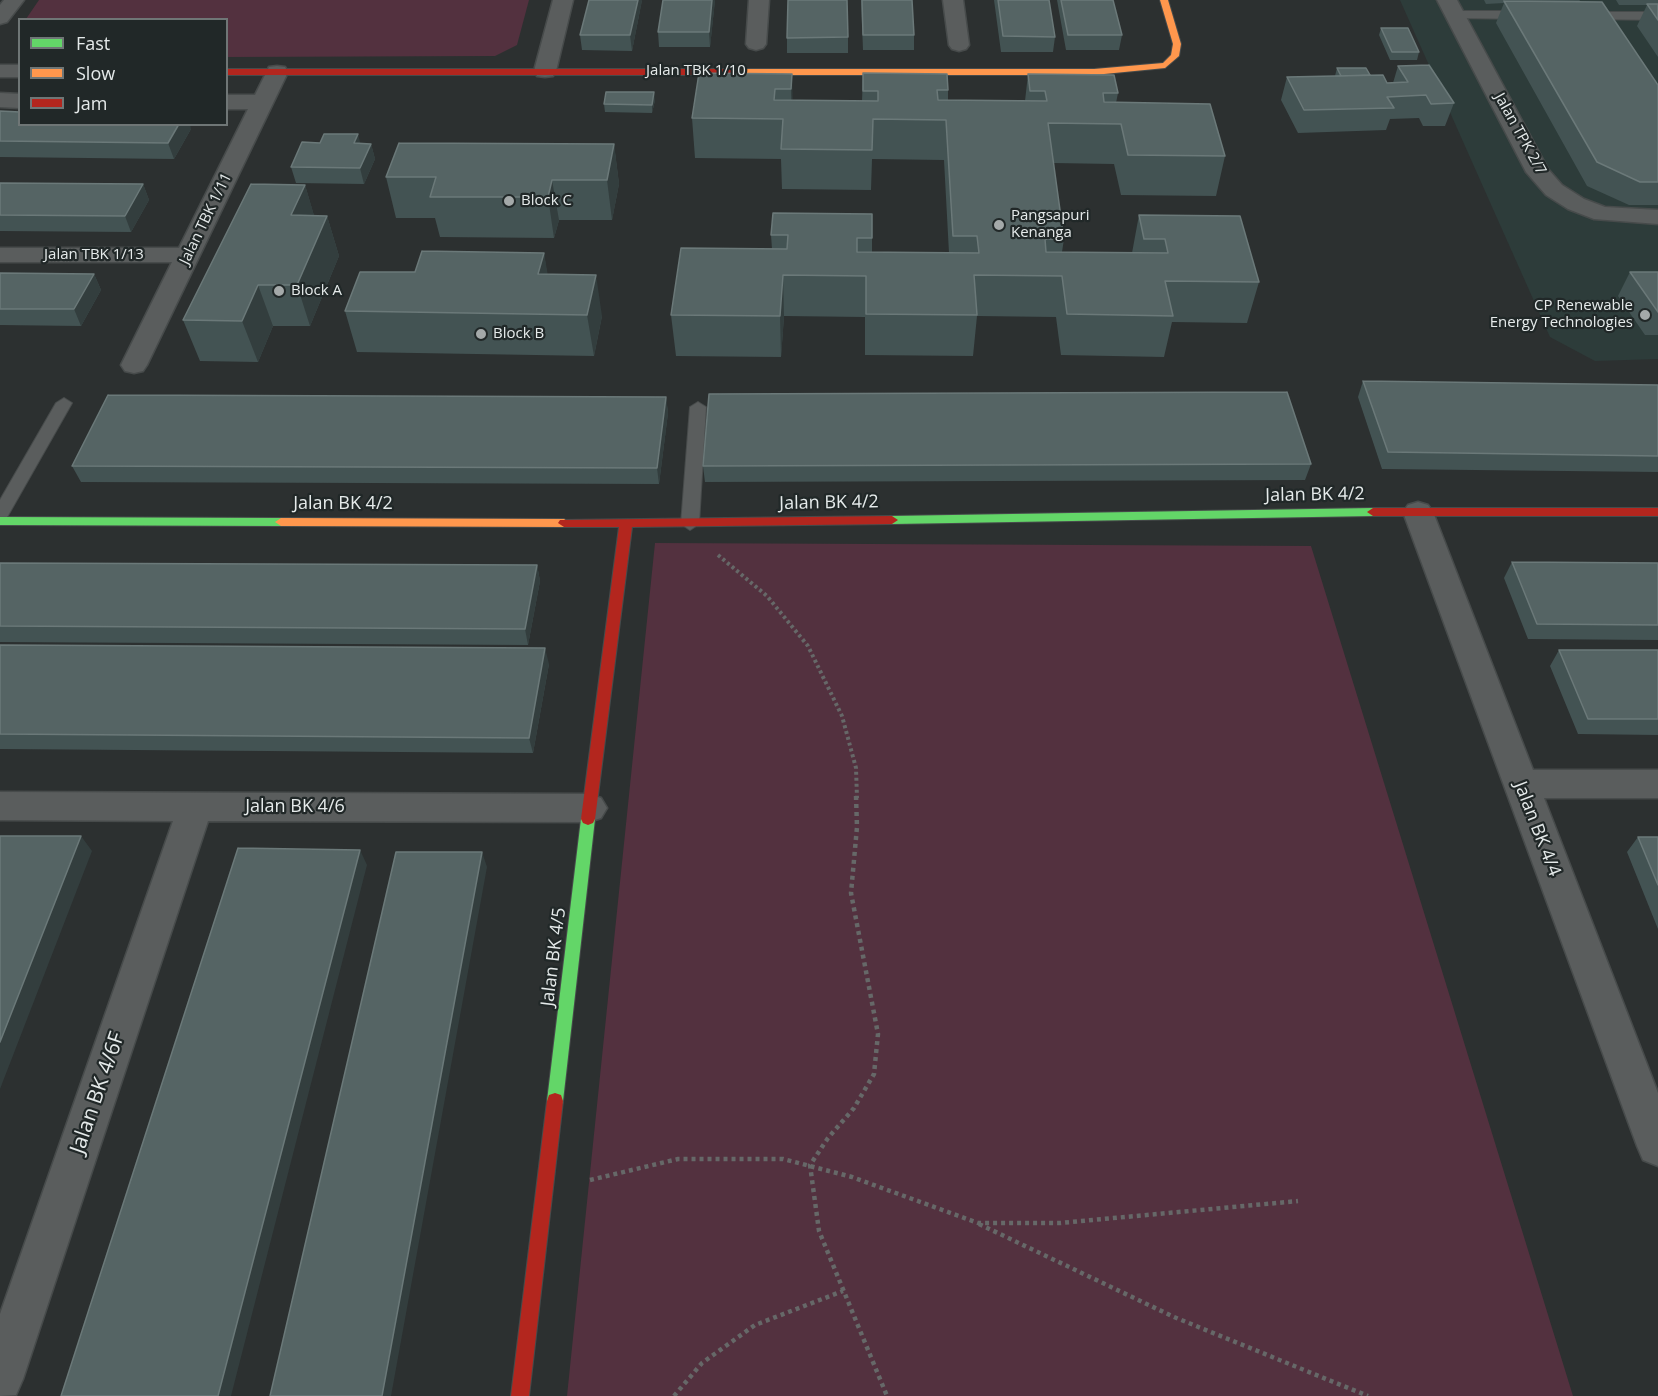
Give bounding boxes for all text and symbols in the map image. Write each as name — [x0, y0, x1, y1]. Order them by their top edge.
legend — [18, 18, 228, 126]
text: Fast — [76, 31, 110, 55]
text: Slow — [76, 61, 115, 85]
street label: Jalan TBK 1/10 — [646, 62, 746, 80]
street label: Jalan TPK 2/7 — [1490, 90, 1550, 178]
text: Jam — [76, 91, 108, 115]
street label: Jalan TBK 1/11 — [176, 170, 236, 268]
place label: Block C — [521, 192, 572, 210]
marker: Block C — [502, 194, 516, 208]
place label: Pangsapuri Kenanga — [1011, 207, 1089, 242]
marker: Pangsapuri Kenanga — [992, 218, 1006, 232]
street label: Jalan TBK 1/13 — [44, 246, 144, 264]
place label: Block A — [291, 282, 342, 300]
marker: Block A — [272, 284, 286, 298]
place label: CP Renewable Energy Technologies — [1490, 297, 1633, 332]
marker: CP Renewable Energy Technologies — [1638, 308, 1652, 322]
place label: Block B — [493, 325, 544, 343]
marker: Block B — [474, 327, 488, 341]
street label: Jalan BK 4/2 — [1265, 483, 1365, 507]
street label: Jalan BK 4/2 — [779, 491, 879, 515]
street label: Jalan BK 4/2 — [293, 493, 393, 515]
street label: Jalan BK 4/4 — [1509, 779, 1565, 879]
street label: Jalan BK 4/6 — [245, 796, 345, 818]
street label: Jalan BK 4/5 — [537, 906, 571, 1008]
street label: Jalan BK 4/6F — [65, 1029, 131, 1157]

